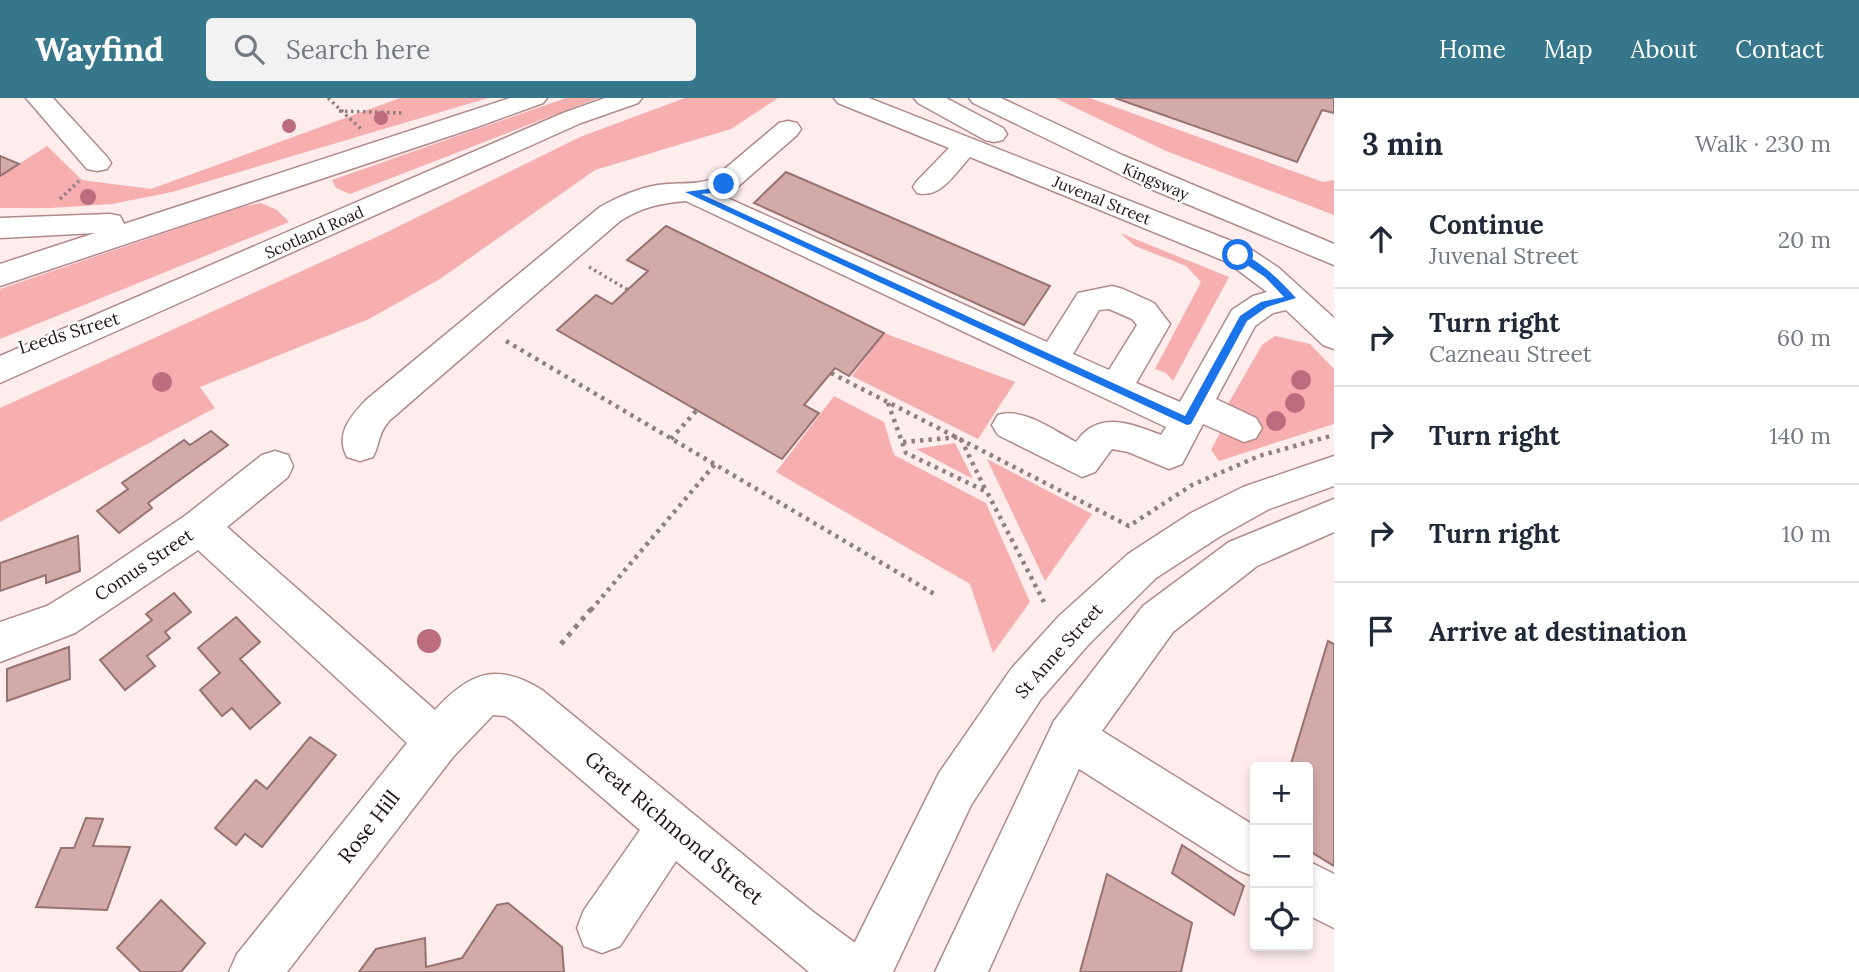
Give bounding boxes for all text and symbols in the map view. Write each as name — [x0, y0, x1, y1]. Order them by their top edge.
search box — [206, 18, 696, 81]
text: Wayfind — [35, 28, 164, 70]
icon: search — [230, 30, 268, 68]
text: Search here — [286, 33, 430, 66]
text: Home — [1439, 34, 1506, 65]
text: Map — [1544, 34, 1593, 65]
text: About — [1631, 34, 1697, 65]
text: Contact — [1735, 34, 1824, 65]
text: 3 min — [1362, 125, 1443, 163]
text: Walk · 230 m — [1695, 129, 1831, 158]
street label: Kingsway — [1120, 158, 1193, 204]
route end — [708, 168, 739, 199]
street label: Juvenal Street — [1049, 171, 1155, 229]
street label: Scotland Road — [261, 201, 367, 263]
text: Continue — [1429, 208, 1544, 241]
icon: ahead — [1362, 220, 1400, 258]
text: 20 m — [1778, 225, 1831, 254]
route start — [1222, 239, 1253, 270]
text: Juvenal Street — [1429, 241, 1579, 270]
street label: Leeds Street — [15, 306, 122, 359]
text: Turn right — [1429, 306, 1560, 339]
icon: right — [1362, 318, 1400, 356]
text: 60 m — [1777, 323, 1831, 352]
text: Cazneau Street — [1429, 339, 1592, 368]
icon: right — [1362, 416, 1400, 454]
text: Turn right — [1429, 419, 1560, 452]
text: 140 m — [1769, 421, 1831, 450]
icon: right — [1362, 514, 1400, 552]
text: Turn right — [1429, 517, 1560, 550]
text: 10 m — [1782, 519, 1831, 548]
street label: Comus Street — [90, 523, 197, 606]
street label: St Anne Street — [1010, 598, 1107, 703]
icon: arrive — [1362, 612, 1400, 650]
text: Arrive at destination — [1429, 615, 1687, 648]
street label: Great Richmond Street — [580, 745, 770, 911]
map controls — [1250, 762, 1313, 951]
button: + — [1250, 762, 1313, 825]
street label: Rose Hill — [332, 785, 406, 869]
button: − — [1250, 825, 1313, 888]
button: locate — [1250, 888, 1313, 951]

